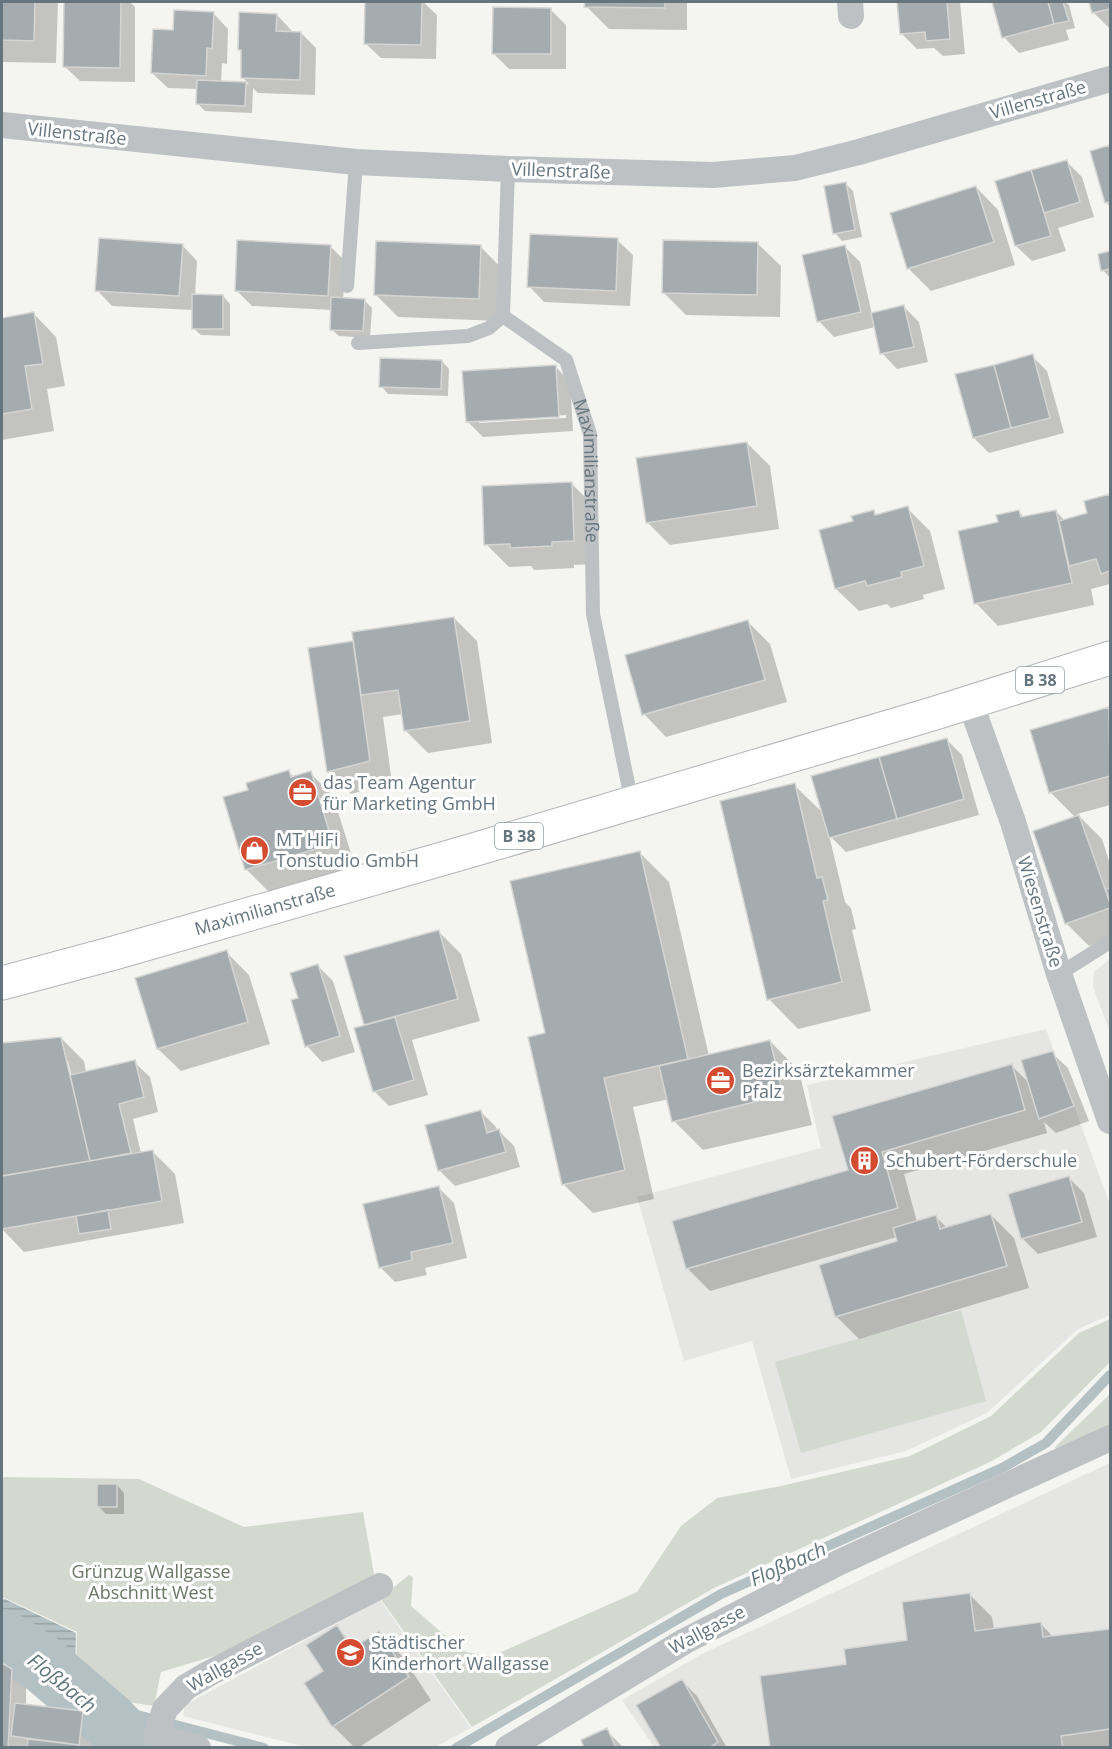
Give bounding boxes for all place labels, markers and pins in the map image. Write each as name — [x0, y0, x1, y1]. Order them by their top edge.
place label: das Team Agentur für Marketing GmbH — [323, 770, 496, 815]
office icon: das Team Agentur für Marketing GmbH — [286, 777, 318, 809]
place label: MT HiFi Tonstudio GmbH — [276, 827, 419, 872]
shop icon: MT HiFi Tonstudio GmbH — [239, 834, 271, 866]
place label: Bezirksärztekammer Pfalz — [742, 1058, 915, 1103]
office icon: Bezirksärztekammer Pfalz — [705, 1065, 737, 1097]
building icon: Schubert-Förderschule — [849, 1145, 881, 1177]
place label: Schubert-Förderschule — [886, 1148, 1077, 1172]
place label: Städtischer Kinderhort Wallgasse — [371, 1630, 549, 1675]
school or university icon: Städtischer Kinderhort Wallgasse — [334, 1637, 366, 1669]

